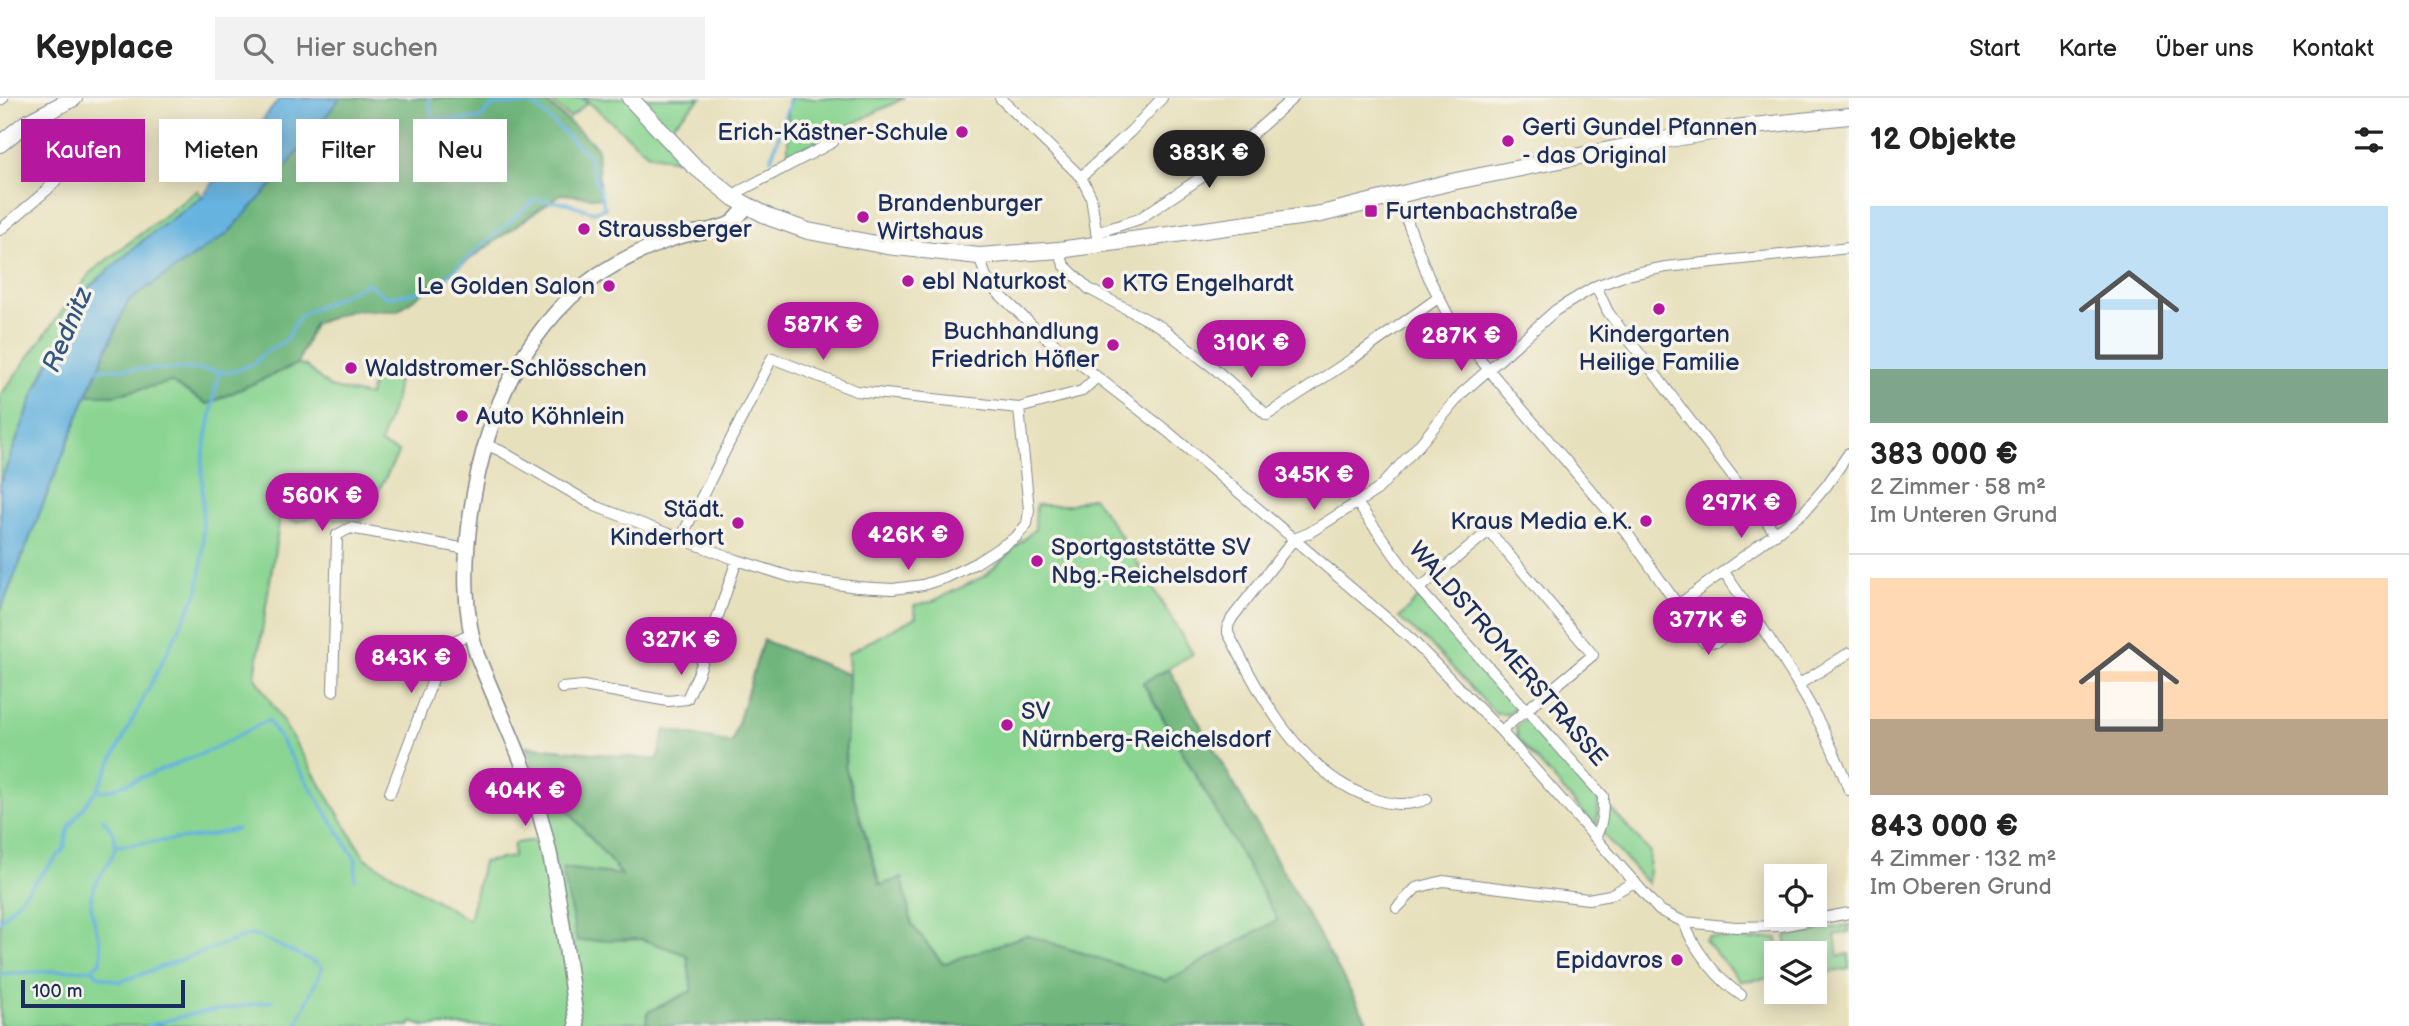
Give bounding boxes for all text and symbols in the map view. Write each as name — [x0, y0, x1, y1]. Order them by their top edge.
search box — [215, 17, 705, 80]
text: Keyplace — [35, 28, 173, 68]
icon: search — [239, 29, 277, 67]
text: Hier suchen — [295, 33, 438, 64]
text: Start — [1969, 34, 2020, 63]
text: Karte — [2058, 34, 2117, 63]
text: Über uns — [2155, 34, 2254, 63]
text: Kontakt — [2292, 34, 2374, 63]
place label: Gerti Gundel Pfannen - das Original — [1522, 113, 1757, 170]
place label: Erich-Kästner-Schule — [717, 118, 948, 147]
chip: Kaufen — [21, 119, 145, 182]
chip: Mieten — [159, 119, 282, 182]
chip: Filter — [296, 119, 399, 182]
chip: Neu — [413, 119, 507, 182]
icon: filters — [2350, 121, 2388, 159]
text: 12 Objekte — [1870, 122, 2016, 158]
marker: Erich-Kästner-Schule — [954, 124, 970, 140]
pin: 383K € — [1152, 130, 1266, 190]
marker: Gerti Gundel Pfannen - das Original — [1500, 133, 1516, 149]
text: 383K € — [1169, 139, 1249, 167]
place label: Brandenburger Wirtshaus — [877, 189, 1042, 246]
place label: Furtenbachstraße — [1385, 197, 1578, 226]
marker: Furtenbachstraße — [1363, 203, 1379, 219]
marker: Brandenburger Wirtshaus — [855, 209, 871, 225]
place label: Straussberger — [598, 215, 752, 244]
marker: Straussberger — [576, 221, 592, 237]
icon: home — [2066, 252, 2192, 378]
place label: ebl Naturkost — [922, 267, 1067, 296]
place label: KTG Engelhardt — [1122, 269, 1294, 298]
place label: Le Golden Salon — [416, 272, 595, 301]
marker: ebl Naturkost — [900, 273, 916, 289]
marker: KTG Engelhardt — [1100, 275, 1116, 291]
marker: Le Golden Salon — [601, 278, 617, 294]
water label: Rednitz — [36, 282, 100, 377]
marker: Kindergarten Heilige Familie — [1651, 301, 1667, 317]
pin: 587K € — [766, 302, 880, 362]
text: 587K € — [784, 311, 862, 339]
pin: 287K € — [1404, 314, 1518, 373]
place label: Buchhandlung Friedrich Höfler — [930, 317, 1099, 374]
pin: 310K € — [1194, 320, 1308, 380]
place label: Kindergarten Heilige Familie — [1579, 320, 1739, 377]
text: 287K € — [1421, 322, 1501, 350]
text: 310K € — [1213, 329, 1289, 357]
marker: Buchhandlung Friedrich Höfler — [1105, 337, 1121, 353]
place label: Waldstromer-Schlösschen — [365, 354, 647, 383]
marker: Waldstromer-Schlösschen — [343, 360, 359, 376]
place label: Auto Köhnlein — [476, 402, 625, 431]
marker: Auto Köhnlein — [454, 408, 470, 424]
text: 383 000 € — [1870, 437, 2018, 473]
pin: 345K € — [1257, 452, 1371, 512]
text: 345K € — [1274, 461, 1354, 489]
text: 2 Zimmer · 58 m² — [1870, 473, 2046, 501]
pin: 560K € — [265, 474, 379, 533]
pin: 297K € — [1684, 480, 1798, 540]
text: 560K € — [282, 482, 362, 510]
text: 297K € — [1701, 489, 1781, 517]
place label: Städt. Kinderhort — [610, 495, 725, 552]
text: Im Unteren Grund — [1870, 501, 2057, 529]
place label: Kraus Media e.K. — [1450, 507, 1632, 536]
pin: 426K € — [851, 512, 965, 572]
marker: Kraus Media e.K. — [1638, 513, 1654, 529]
marker: Städt. Kinderhort — [730, 515, 746, 531]
text: 426K € — [868, 521, 948, 549]
place label: Sportgaststätte SV Nbg.-Reichelsdorf — [1051, 533, 1251, 590]
street label: WALDSTROMERSTRASSE — [1402, 536, 1614, 772]
marker: Sportgaststätte SV Nbg.-Reichelsdorf — [1029, 553, 1045, 569]
pin: 377K € — [1651, 598, 1765, 657]
text: 377K € — [1669, 606, 1747, 634]
pin: 327K € — [624, 618, 738, 677]
icon: home — [2066, 624, 2192, 750]
text: 327K € — [642, 626, 720, 654]
pin: 843K € — [354, 636, 468, 695]
text: 843K € — [371, 644, 451, 672]
place label: SV Nürnberg-Reichelsdorf — [1021, 697, 1272, 754]
marker: SV Nürnberg-Reichelsdorf — [999, 717, 1015, 733]
pin: 404K € — [468, 768, 582, 828]
text: 404K € — [485, 777, 565, 805]
text: 843 000 € — [1870, 809, 2018, 845]
text: 4 Zimmer · 132 m² — [1870, 845, 2056, 873]
map controls — [1764, 864, 1827, 1004]
button: locate — [1764, 864, 1827, 927]
text: Im Oberen Grund — [1870, 873, 2052, 901]
button: layers — [1764, 941, 1827, 1004]
place label: Epidavros — [1555, 946, 1663, 975]
marker: Epidavros — [1669, 952, 1685, 968]
scale bar — [21, 977, 186, 1009]
text: 100 m — [32, 980, 83, 1003]

